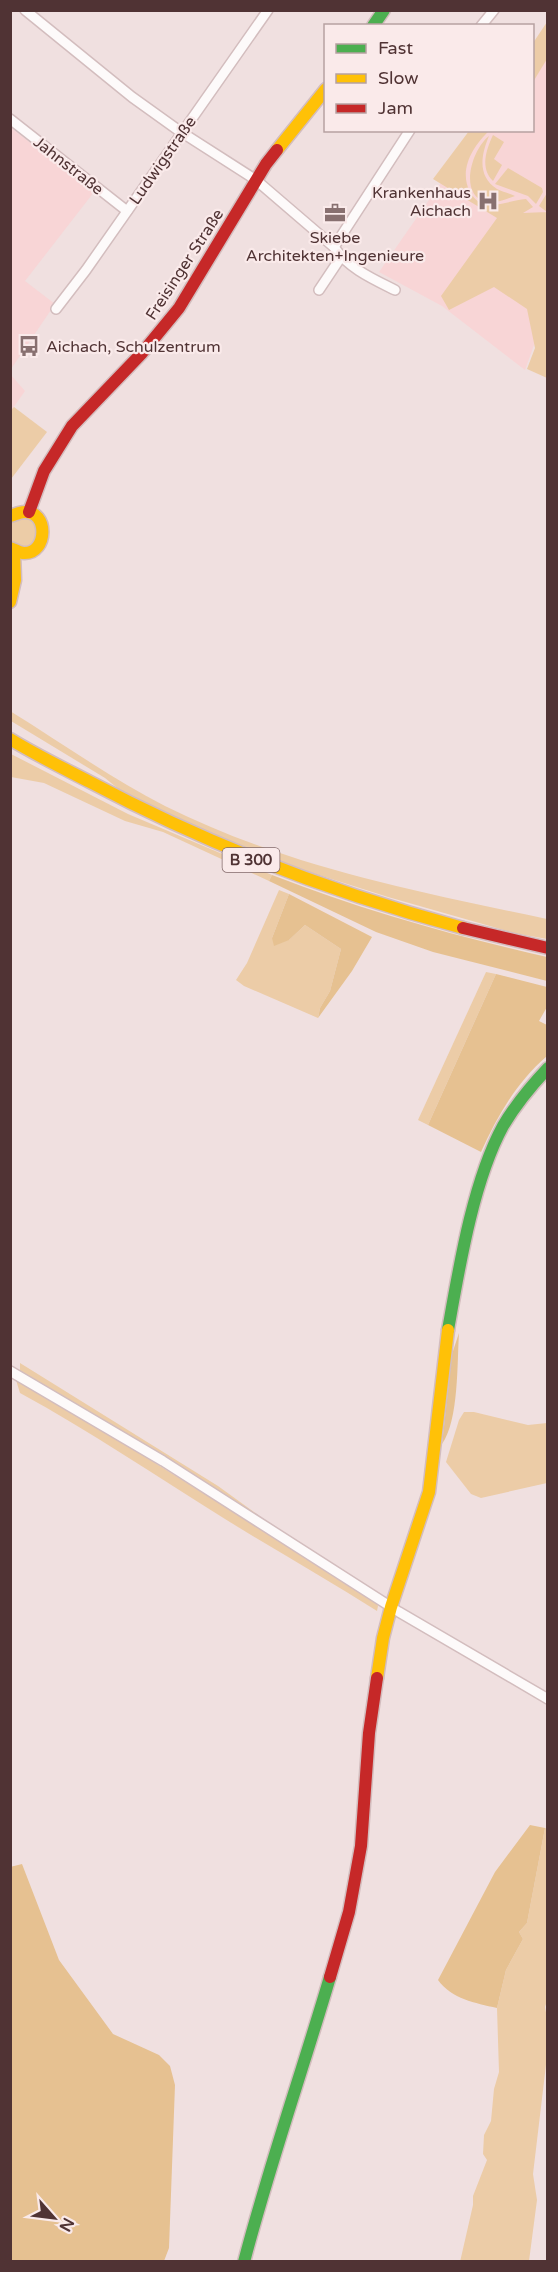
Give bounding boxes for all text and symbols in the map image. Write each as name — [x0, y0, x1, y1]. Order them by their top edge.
legend — [324, 24, 534, 132]
text: Fast — [378, 37, 413, 59]
text: Slow — [378, 67, 419, 89]
text: Jam — [378, 97, 413, 119]
street label: Ludwigstraße — [125, 112, 201, 209]
street label: Jahnstraße — [29, 132, 107, 199]
place label: Krankenhaus Aichach — [372, 183, 471, 221]
hospital icon: Krankenhaus Aichach — [476, 189, 500, 213]
office icon: Skiebe Architekten+Ingenieure — [323, 201, 347, 225]
street label: Freisinger Straße — [141, 205, 228, 324]
place label: Skiebe Architekten+Ingenieure — [246, 228, 424, 266]
bus stop icon: Aichach, Schulzentrum — [17, 334, 41, 358]
place label: Aichach, Schulzentrum — [46, 337, 221, 357]
road number: B 300 — [222, 848, 280, 872]
north arrow — [24, 2188, 84, 2248]
text: N — [55, 2214, 78, 2235]

